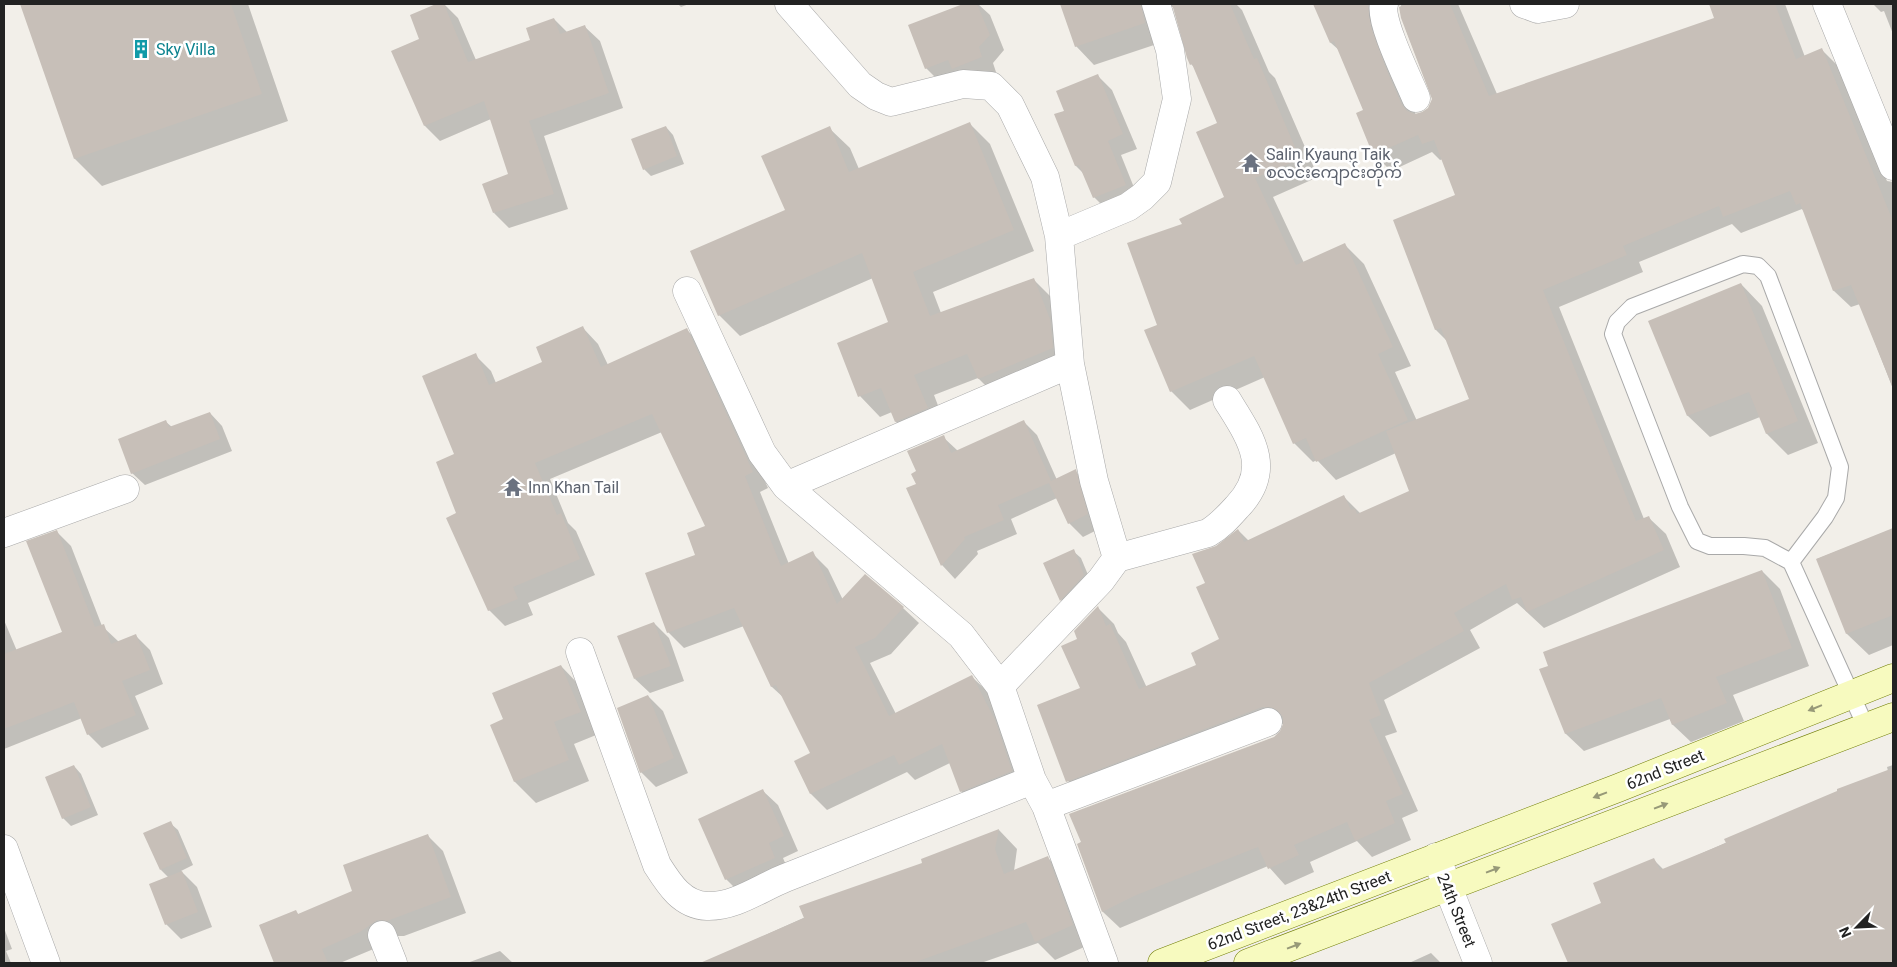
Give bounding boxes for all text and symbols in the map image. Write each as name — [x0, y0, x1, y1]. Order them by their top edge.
building icon: Sky Villa — [130, 38, 152, 60]
place label: Sky Villa — [156, 40, 216, 59]
place label: Salin Kyaung Taik စလင်းကျောင်းတိုက် — [1266, 145, 1402, 187]
temple icon: Salin Kyaung Taik စလင်းကျောင်းတိုက် — [1240, 152, 1262, 174]
temple icon: Inn Khan Tail — [502, 476, 524, 498]
place label: Inn Khan Tail — [528, 478, 619, 497]
one-way arrow — [1807, 704, 1822, 712]
street label: 62nd Street — [1624, 745, 1707, 794]
one-way arrow — [1592, 792, 1607, 799]
one-way arrow — [1654, 802, 1669, 810]
one-way arrow — [1486, 866, 1501, 874]
street label: 62nd Street, 23&24th Street — [1205, 867, 1394, 954]
street label: 24th Street — [1433, 870, 1480, 950]
north arrow — [1832, 902, 1882, 952]
text: N — [1836, 925, 1854, 940]
one-way arrow — [1286, 942, 1301, 949]

